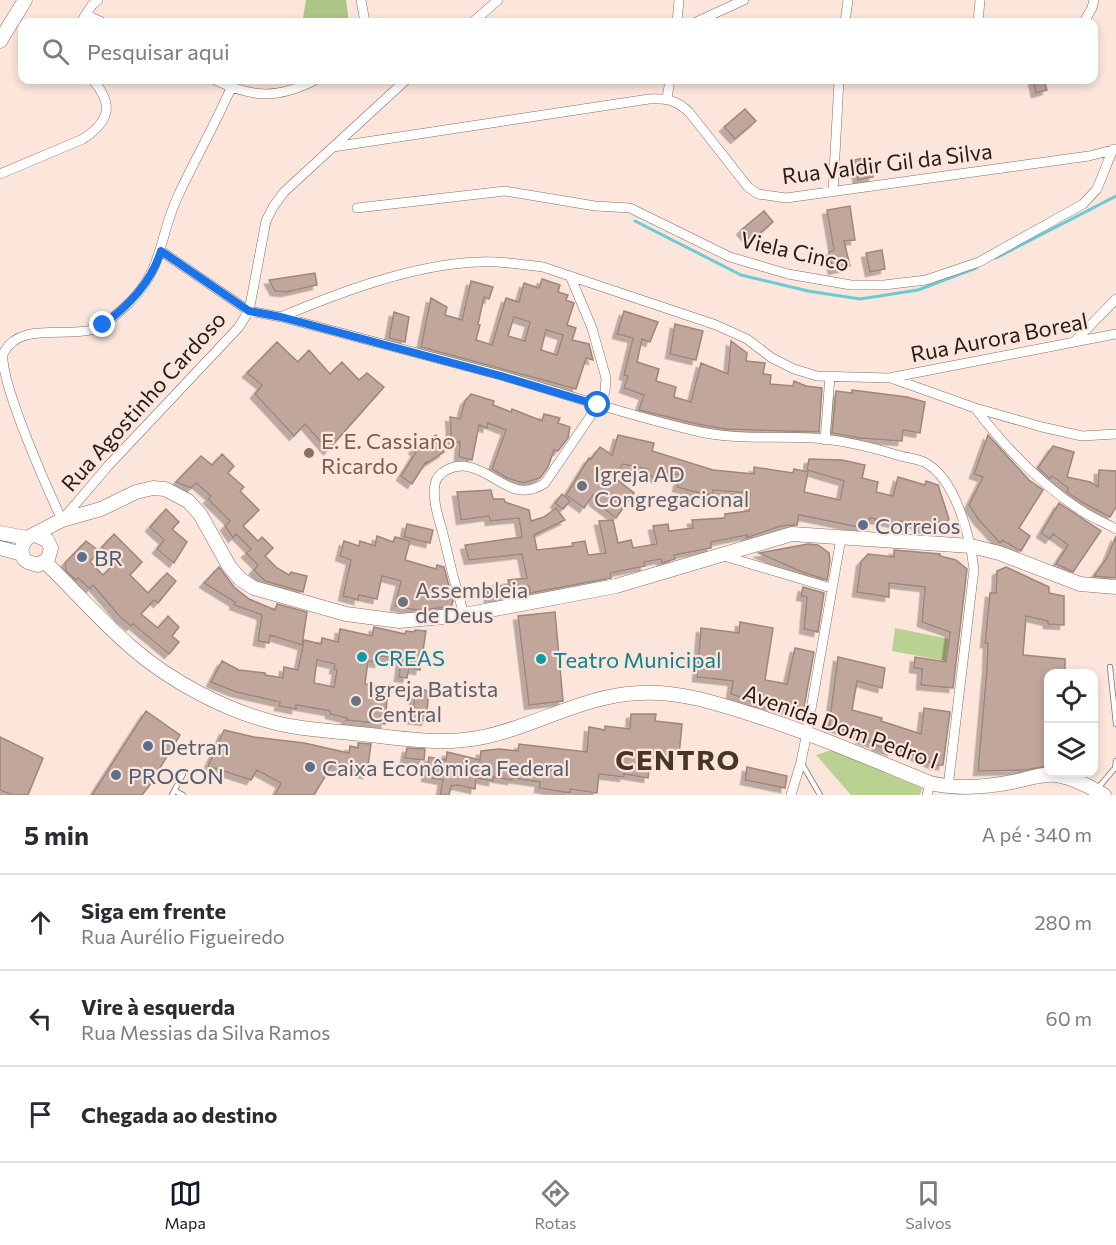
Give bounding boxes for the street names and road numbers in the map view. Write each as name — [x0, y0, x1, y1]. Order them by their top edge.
street label: Rua Valdir Gil da Silva — [780, 137, 994, 189]
street label: Viela Cinco — [738, 225, 852, 277]
street label: Rua Agostinho Cardoso — [55, 305, 231, 497]
street label: Rua Aurora Boreal — [908, 307, 1090, 367]
street label: Avenida Dom Pedro I — [740, 678, 942, 774]

